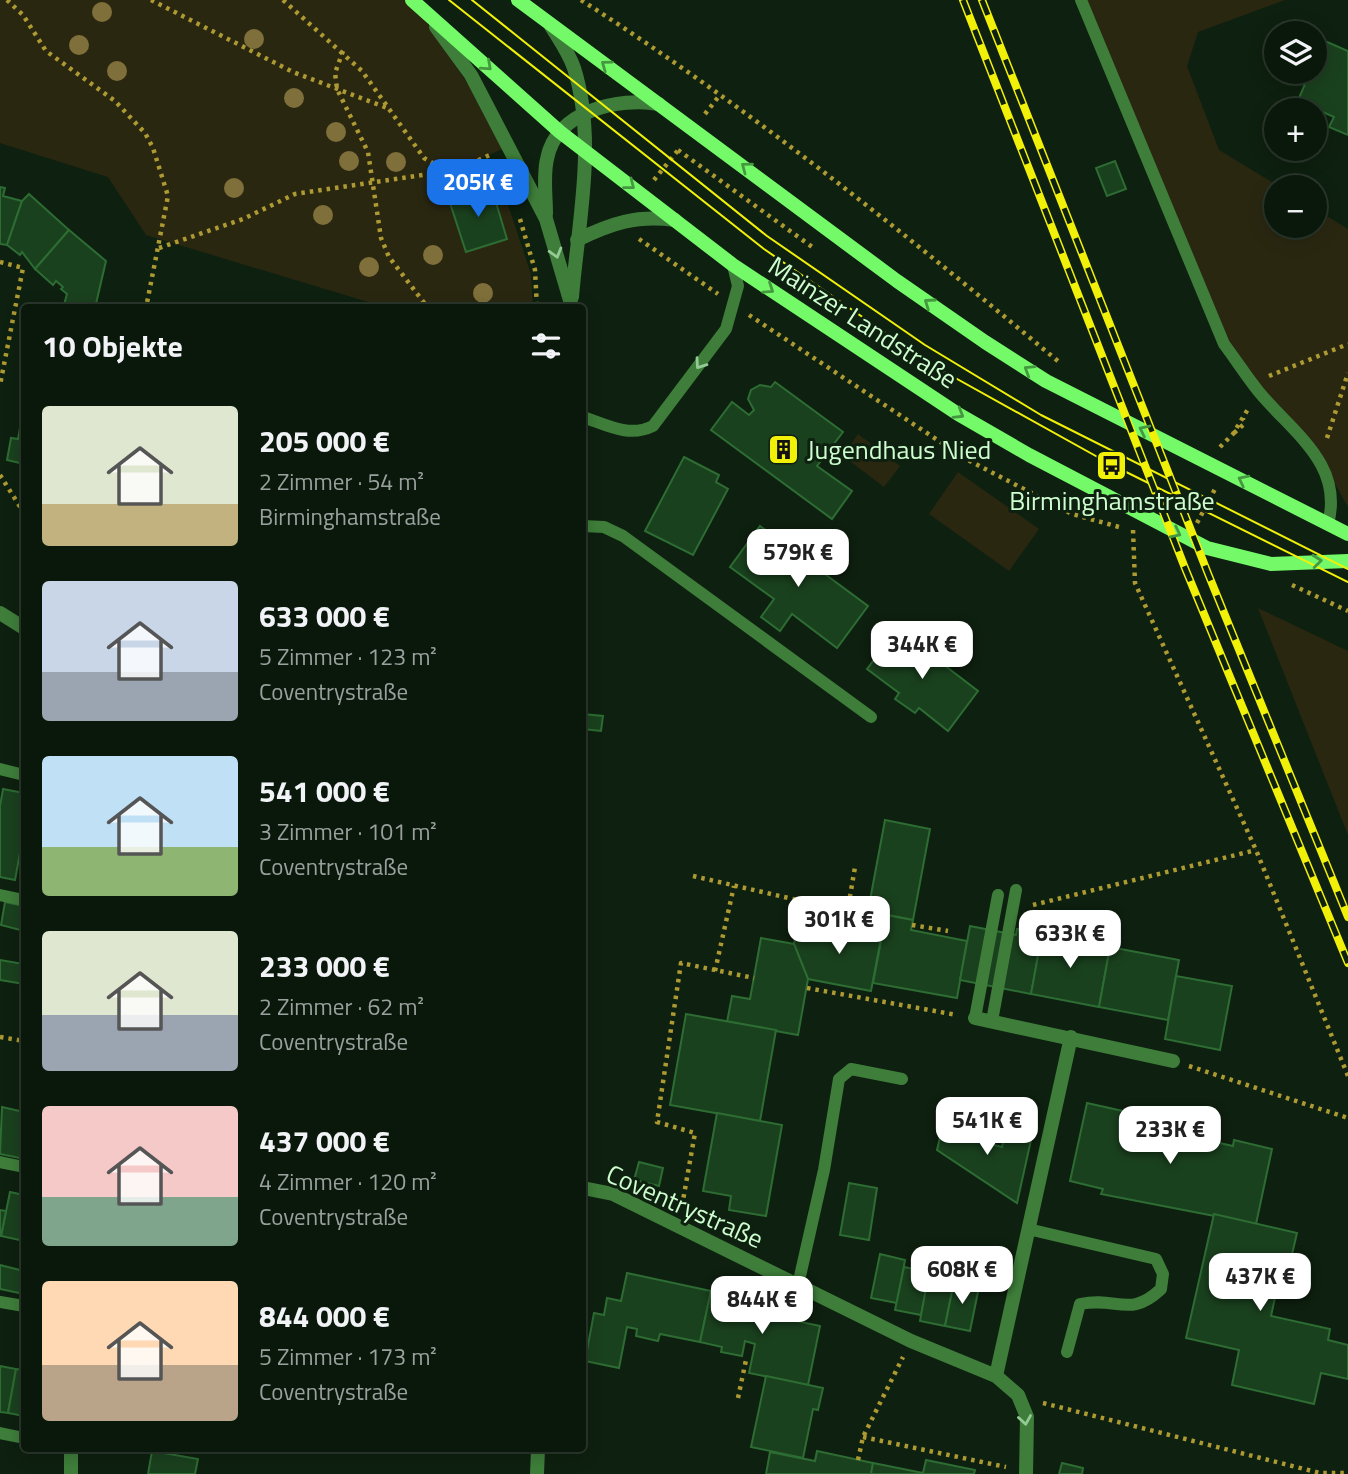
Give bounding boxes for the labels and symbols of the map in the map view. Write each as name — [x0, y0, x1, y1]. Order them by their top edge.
one-way arrow — [479, 58, 492, 70]
one-way arrow — [602, 61, 614, 73]
pin: 205K € — [421, 160, 535, 219]
one-way arrow — [741, 163, 754, 176]
one-way arrow — [622, 177, 635, 190]
street label: Mainzer Landstraße — [761, 246, 965, 398]
one-way arrow — [547, 247, 562, 259]
one-way arrow — [761, 281, 774, 293]
one-way arrow — [924, 299, 937, 311]
one-way arrow — [696, 356, 708, 369]
one-way arrow — [1024, 365, 1037, 378]
one-way arrow — [951, 406, 964, 419]
one-way arrow — [1139, 425, 1151, 439]
place label: Jugendhaus Nied — [807, 430, 991, 469]
building icon: Jugendhaus Nied — [767, 432, 801, 466]
bus stop icon: Birminghamstraße — [1095, 448, 1129, 482]
one-way arrow — [1237, 475, 1250, 489]
place label: Birminghamstraße — [1009, 481, 1215, 520]
one-way arrow — [1168, 524, 1181, 538]
pin: 579K € — [741, 530, 855, 589]
one-way arrow — [1311, 554, 1323, 569]
pin: 344K € — [865, 622, 979, 681]
pin: 301K € — [782, 897, 896, 956]
pin: 633K € — [1013, 911, 1127, 970]
pin: 541K € — [930, 1098, 1044, 1157]
pin: 233K € — [1113, 1106, 1227, 1166]
street label: Coventrystraße — [600, 1154, 770, 1258]
pin: 608K € — [905, 1246, 1019, 1306]
pin: 437K € — [1203, 1254, 1317, 1313]
pin: 844K € — [705, 1276, 819, 1336]
one-way arrow — [1017, 1414, 1032, 1425]

